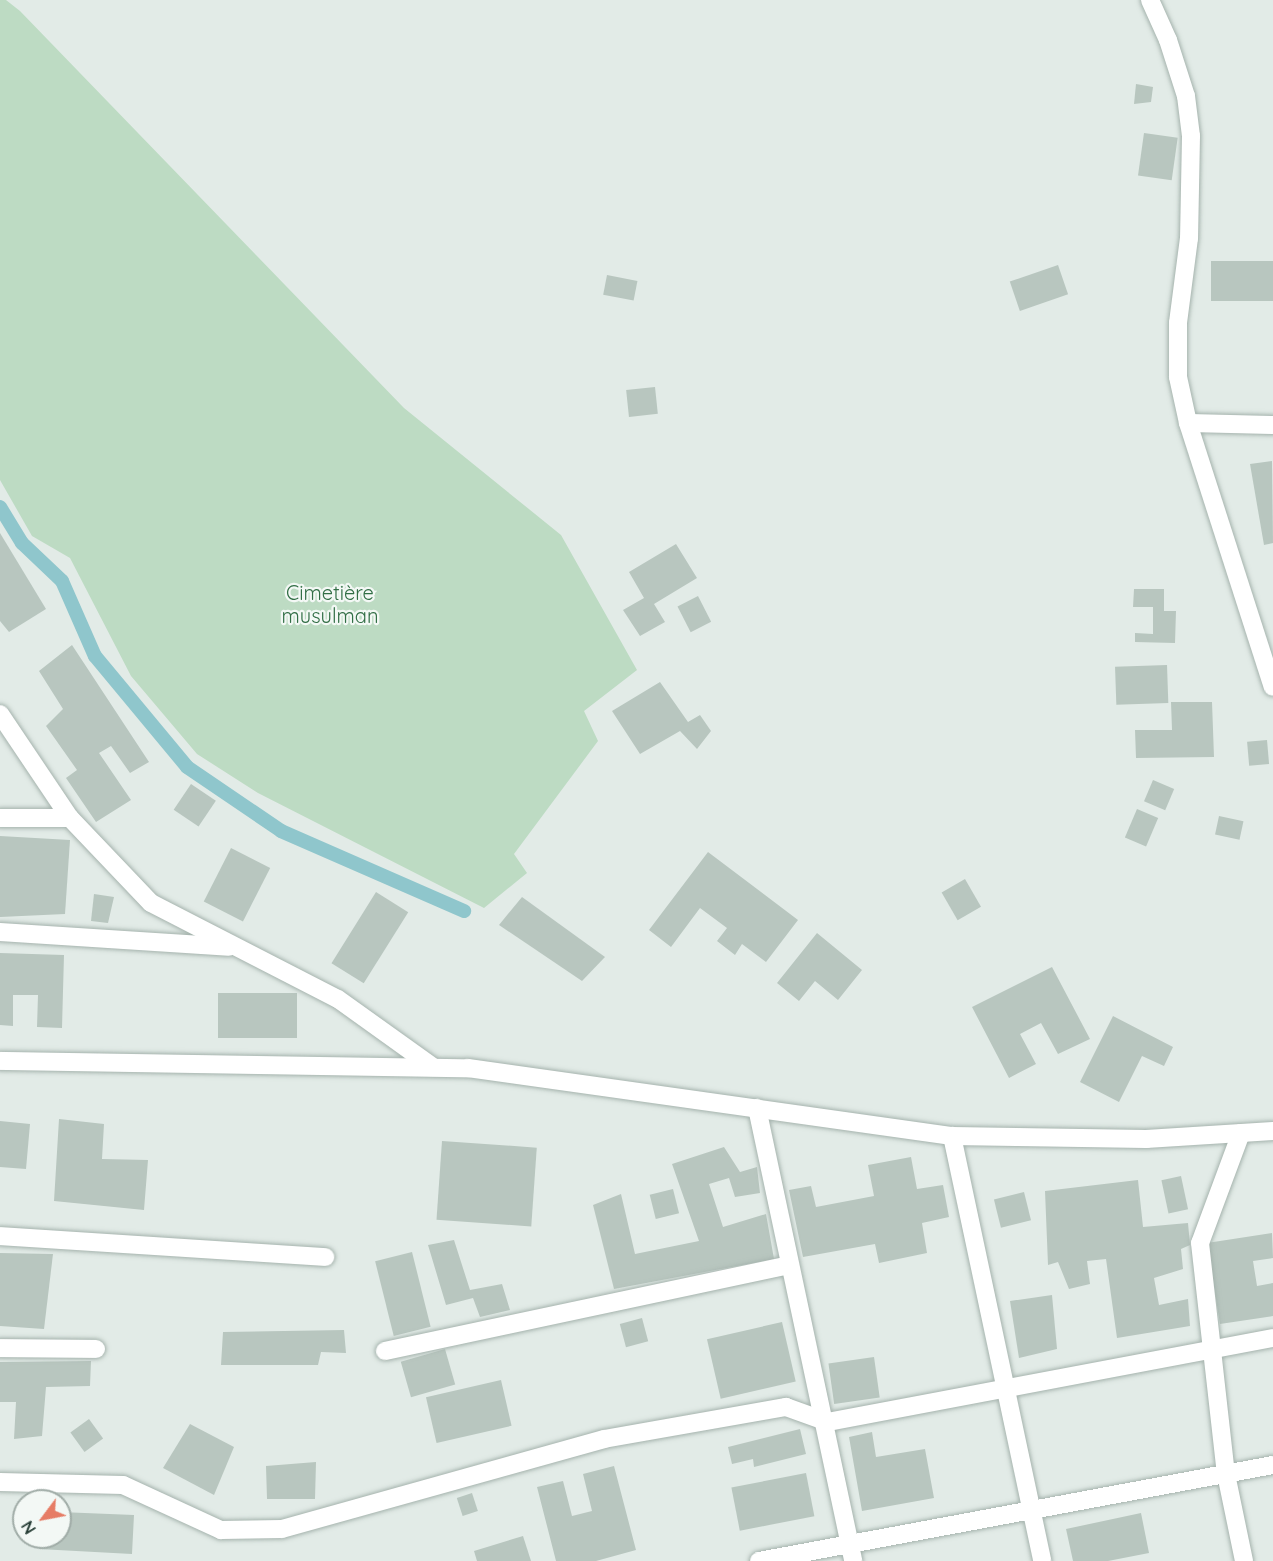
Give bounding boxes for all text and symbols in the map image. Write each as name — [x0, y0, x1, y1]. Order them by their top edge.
park label: Cimetière musulman — [282, 580, 378, 627]
north arrow — [12, 1489, 72, 1549]
text: N — [17, 1517, 40, 1538]

